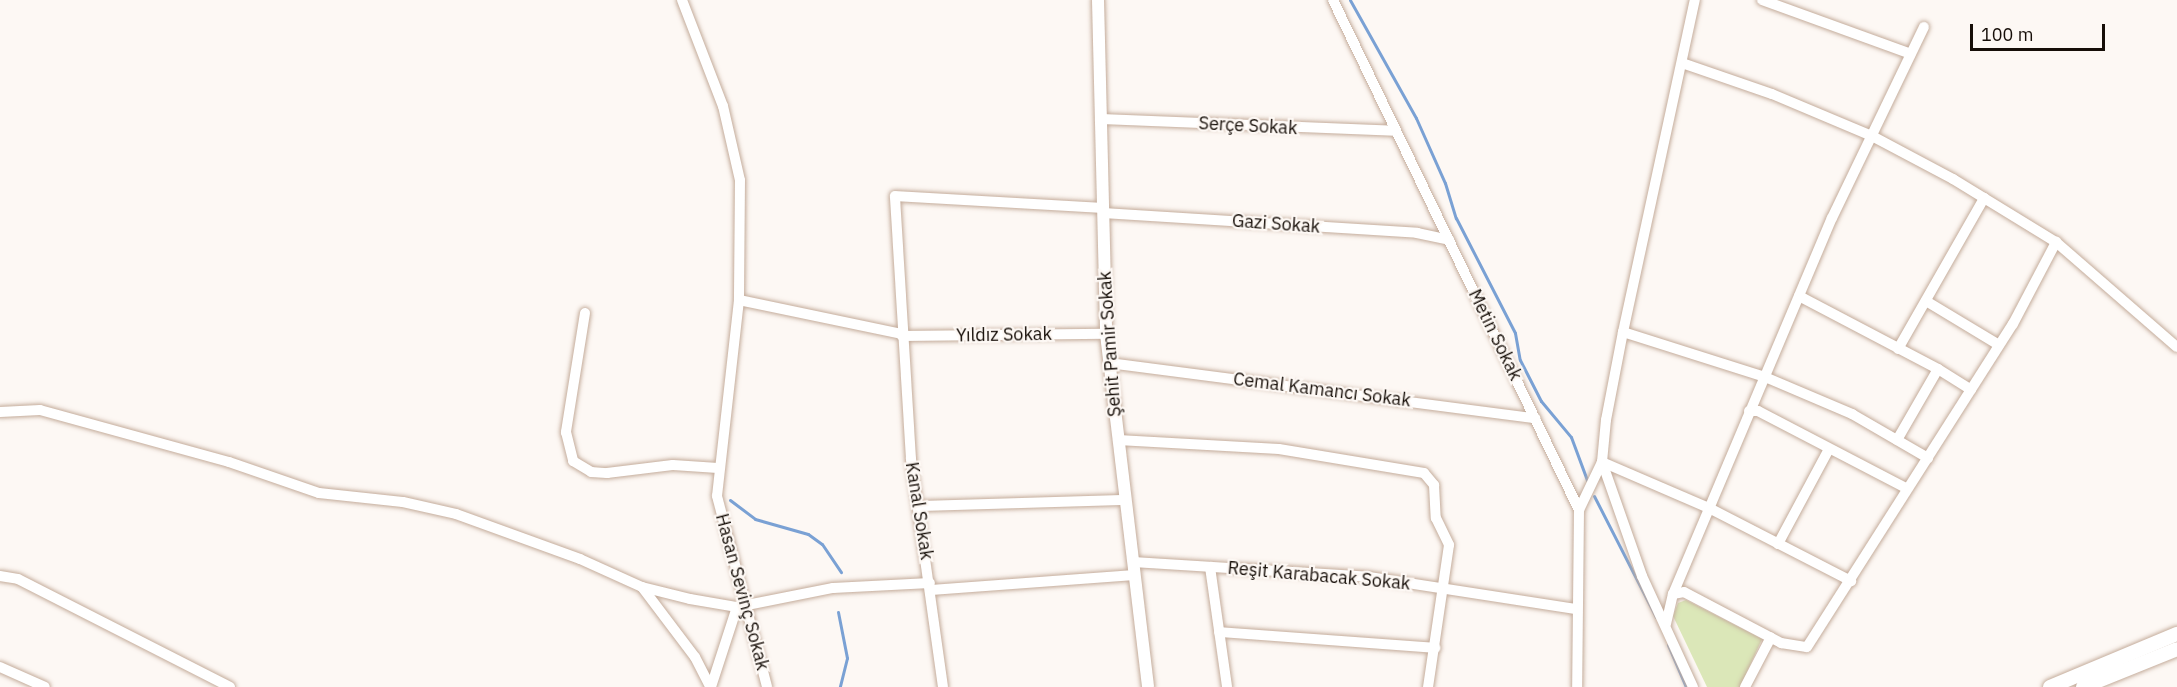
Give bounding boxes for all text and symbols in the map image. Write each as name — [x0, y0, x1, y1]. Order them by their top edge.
scale bar — [1973, 12, 2108, 50]
text: 100 m — [1981, 23, 2033, 46]
street label: Serçe Sokak — [1198, 113, 1298, 139]
street label: Gazi Sokak — [1231, 210, 1321, 238]
street label: Şehit Pamir Sokak — [1094, 270, 1126, 418]
street label: Metin Sokak — [1464, 286, 1526, 384]
street label: Yıldız Sokak — [956, 323, 1052, 347]
street label: Cemal Kamancı Sokak — [1232, 368, 1412, 412]
street label: Kanal Sokak — [901, 461, 937, 561]
street label: Hasan Sevinç Sokak — [711, 511, 773, 673]
street label: Reşit Karabacak Sokak — [1227, 557, 1411, 595]

